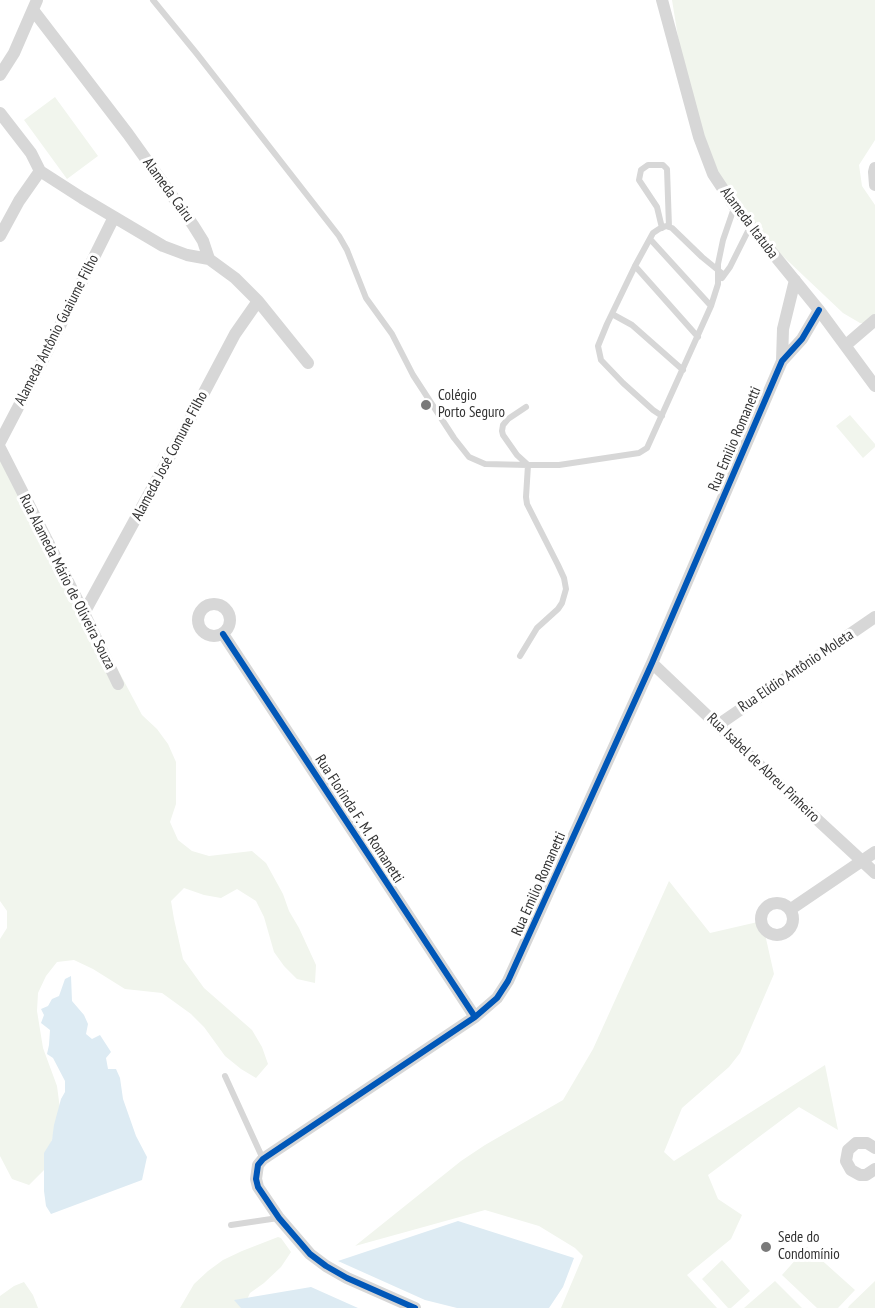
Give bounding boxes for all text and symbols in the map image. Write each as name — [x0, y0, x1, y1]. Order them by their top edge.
street label: Alameda Cairu — [139, 154, 197, 226]
street label: Alameda Itatuba — [716, 184, 782, 262]
street label: Alameda Antônio Guaiume Filho — [11, 252, 103, 408]
street label: Rua Emilio Romanetti — [705, 384, 765, 494]
place label: Colégio Porto Seguro — [438, 387, 505, 422]
street label: Alameda José Comune Filho — [128, 388, 212, 524]
marker: Colégio Porto Seguro — [419, 398, 433, 412]
street label: Rua Alameda Mário de Oliveira Souza — [15, 492, 119, 672]
street label: Rua Elídio Antônio Moleta — [735, 626, 857, 716]
street label: Rua Isabel de Abreu Pinheiro — [703, 710, 823, 826]
street label: Rua Florinda F. M. Romanetti — [311, 751, 407, 887]
street label: Rua Emilio Romanetti — [508, 829, 570, 939]
place label: Sede do Condomínio — [778, 1229, 840, 1264]
marker: Sede do Condomínio — [759, 1240, 773, 1254]

